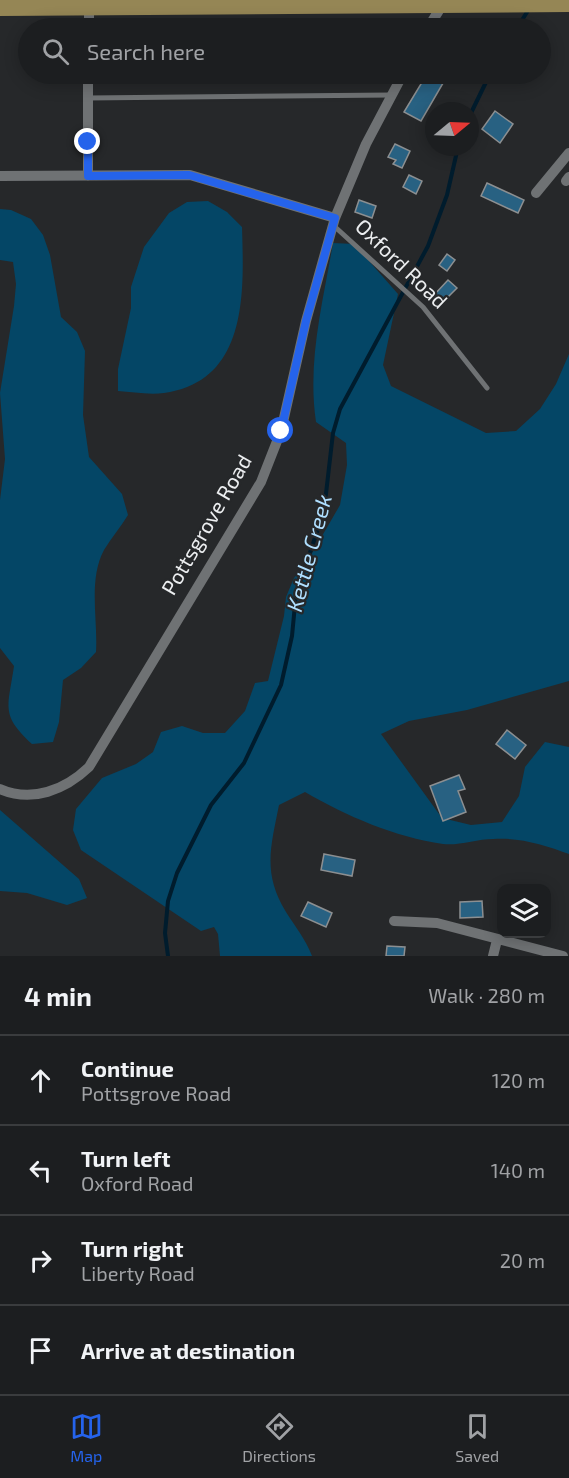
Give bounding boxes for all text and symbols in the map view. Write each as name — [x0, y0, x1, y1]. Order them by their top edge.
search box — [18, 18, 551, 84]
icon: search — [39, 35, 72, 68]
text: Search here — [87, 38, 205, 64]
north arrow — [425, 102, 479, 156]
route end — [74, 128, 100, 154]
street label: Oxford Road — [351, 213, 453, 313]
route start — [267, 417, 293, 443]
street label: Pottsgrove Road — [155, 450, 256, 599]
water label: Kettle Creek — [280, 491, 336, 614]
map controls — [497, 884, 551, 938]
button: layers — [497, 884, 551, 938]
text: 4 min — [24, 980, 92, 1011]
text: Walk · 280 m — [428, 983, 545, 1007]
text: Continue — [81, 1055, 174, 1081]
icon: ahead — [24, 1064, 57, 1097]
text: 120 m — [492, 1068, 545, 1092]
text: Pottsgrove Road — [81, 1081, 231, 1105]
text: Turn left — [81, 1145, 170, 1171]
icon: left — [24, 1154, 57, 1187]
text: 140 m — [491, 1158, 545, 1182]
text: Oxford Road — [81, 1171, 194, 1195]
text: Turn right — [81, 1235, 183, 1261]
icon: right — [24, 1244, 57, 1277]
text: 20 m — [500, 1248, 545, 1272]
text: Liberty Road — [81, 1261, 195, 1285]
icon: arrive — [24, 1334, 57, 1367]
text: Arrive at destination — [81, 1337, 295, 1363]
tab: Map — [70, 1410, 103, 1465]
tab: Directions — [242, 1410, 316, 1465]
tab: Saved — [455, 1410, 499, 1465]

